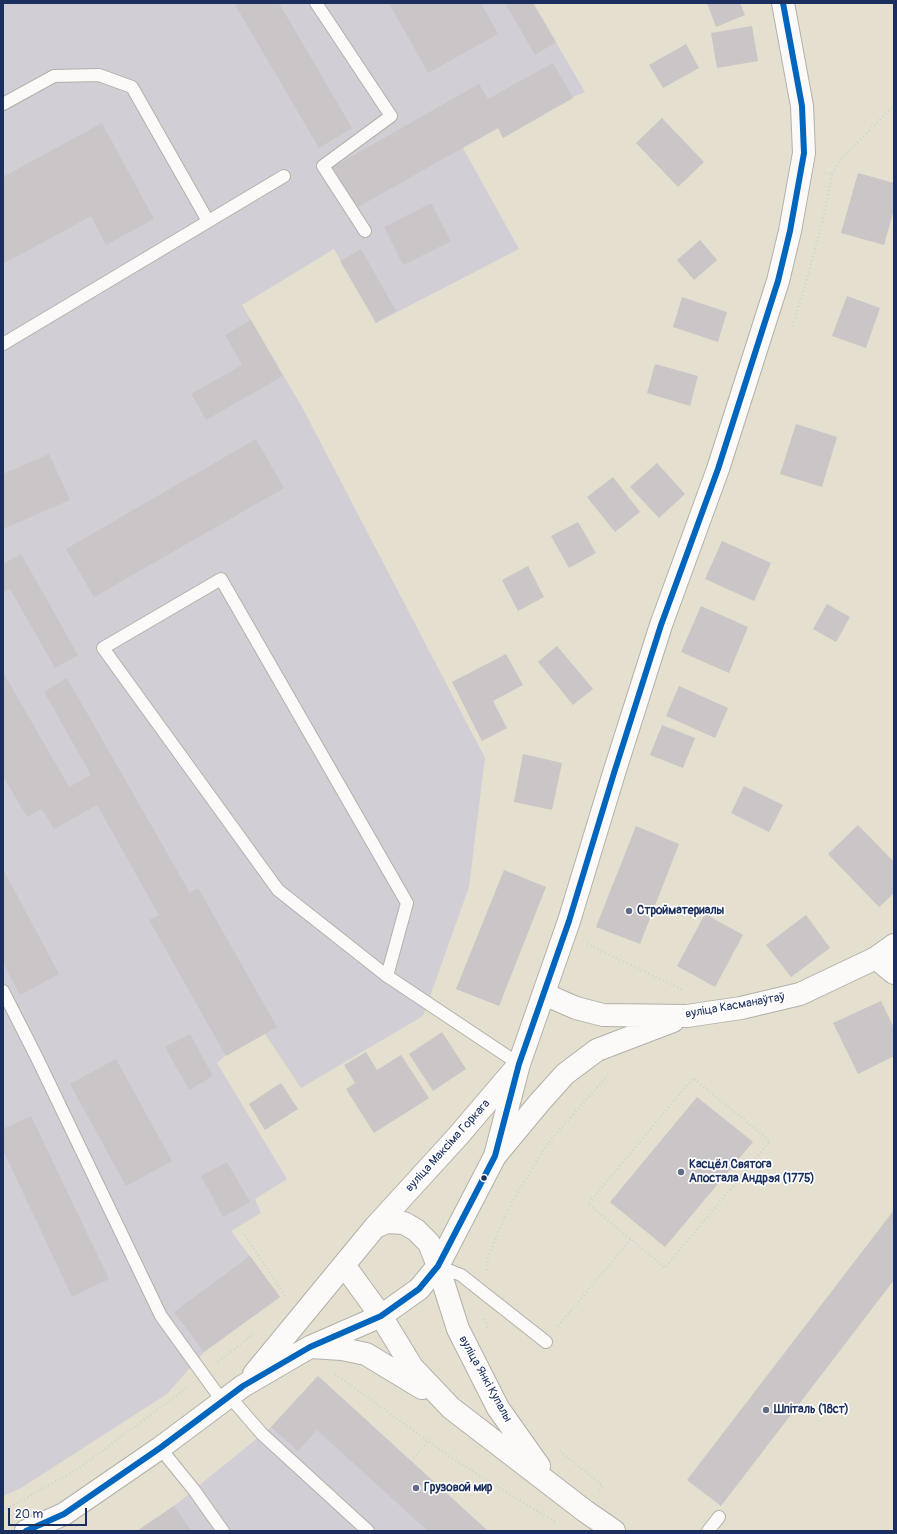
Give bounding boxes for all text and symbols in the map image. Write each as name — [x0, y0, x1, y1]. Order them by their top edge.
place label: Стройматериалы — [637, 904, 724, 918]
marker: Стройматериалы — [624, 906, 634, 916]
street label: вуліца Касманаўтаў — [684, 990, 786, 1022]
street label: вуліца Максіма Горкага — [403, 1097, 493, 1195]
place label: Касцёл Святога Апостала Андрэя (1775) — [689, 1158, 815, 1186]
marker: Касцёл Святога Апостала Андрэя (1775) — [676, 1167, 686, 1177]
unlabelled marker — [479, 1173, 489, 1183]
street label: вуліца Янкі Купалы — [455, 1333, 515, 1425]
place label: Шпіталь (18ст) — [774, 1403, 849, 1417]
marker: Шпіталь (18ст) — [761, 1405, 771, 1415]
place label: Грузовой мир — [424, 1481, 492, 1495]
marker: Грузовой мир — [411, 1483, 421, 1493]
scale bar — [10, 1500, 89, 1526]
text: 20 m — [15, 1507, 43, 1522]

